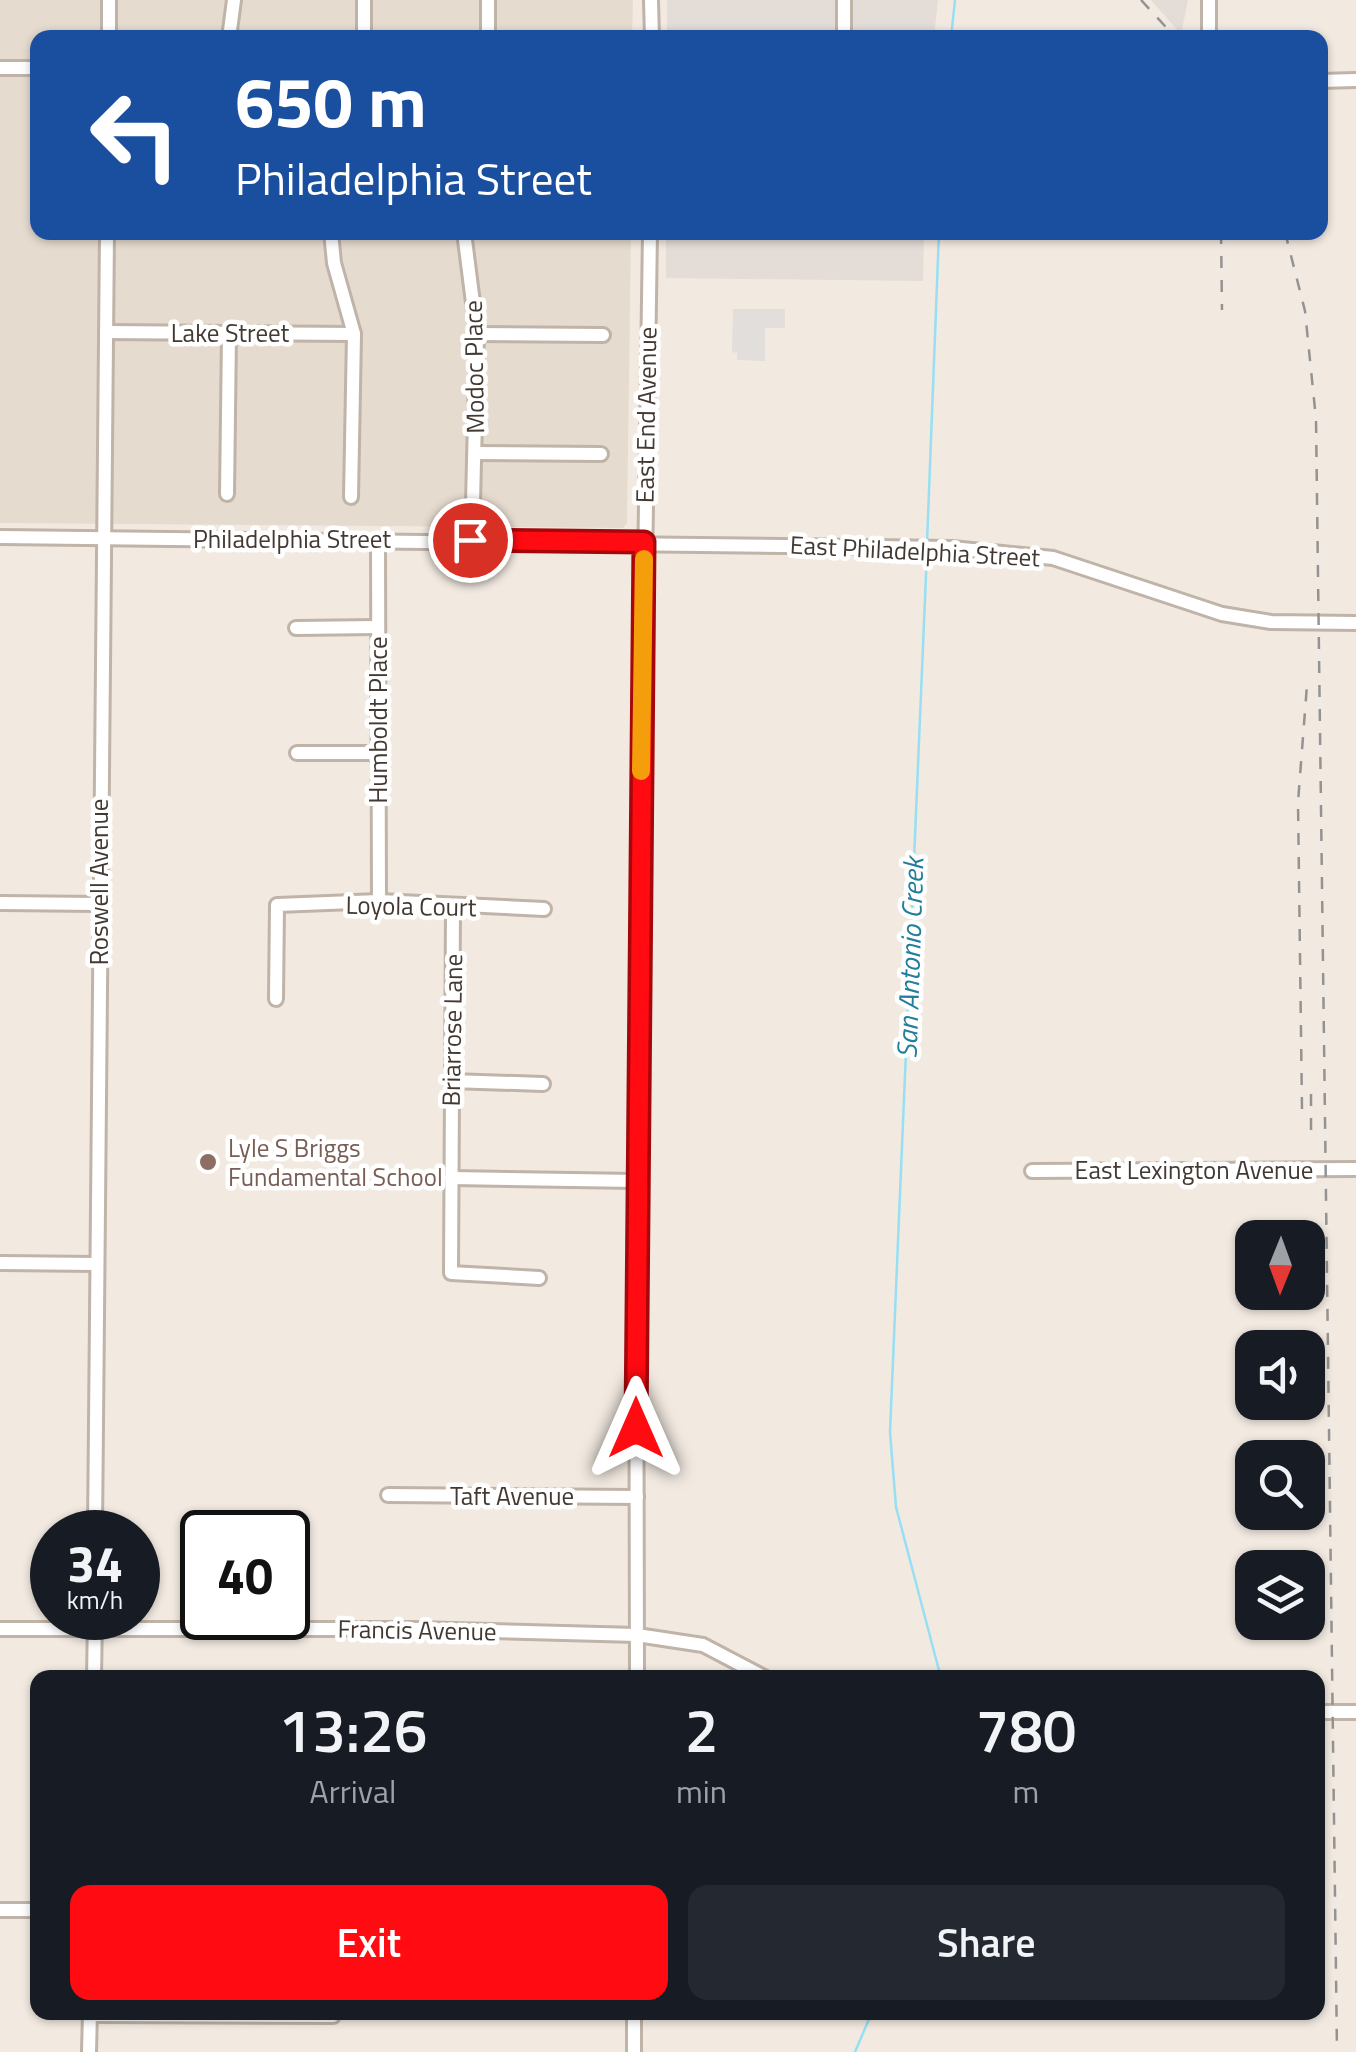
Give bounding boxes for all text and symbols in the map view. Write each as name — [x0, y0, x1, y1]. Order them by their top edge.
text: 650 m — [235, 48, 427, 154]
icon: left — [70, 70, 200, 200]
text: Philadelphia Street — [235, 144, 592, 212]
street label: Modoc Place — [454, 300, 494, 434]
street label: Lake Street — [171, 314, 290, 352]
street label: East End Avenue — [625, 326, 667, 504]
pin — [428, 498, 513, 583]
icon: arrive — [443, 513, 498, 568]
street label: Philadelphia Street — [193, 520, 391, 558]
street label: East Philadelphia Street — [789, 525, 1041, 577]
street label: Humboldt Place — [359, 636, 397, 804]
street label: Roswell Avenue — [80, 799, 118, 965]
water label: San Antonio Creek — [885, 853, 935, 1059]
street label: Loyola Court — [345, 886, 477, 926]
street label: Briarrose Lane — [432, 953, 472, 1107]
place label: Lyle S Briggs Fundamental School — [228, 1129, 443, 1196]
marker: Lyle S Briggs Fundamental School — [197, 1151, 219, 1173]
street label: East Lexington Avenue — [1075, 1151, 1313, 1189]
north arrow — [1235, 1220, 1325, 1310]
map controls — [1235, 1220, 1325, 1640]
button: sound — [1235, 1330, 1325, 1420]
position arrow — [584, 1376, 688, 1480]
button: search — [1235, 1440, 1325, 1530]
street label: Taft Avenue — [450, 1477, 574, 1515]
speed limit sign: 40 — [180, 1510, 310, 1640]
text: 34 — [67, 1525, 123, 1601]
button: layers — [1235, 1550, 1325, 1640]
text: km/h — [67, 1581, 123, 1619]
street label: Francis Avenue — [337, 1610, 497, 1650]
text: 13:26 — [279, 1684, 427, 1775]
text: 2 — [685, 1684, 718, 1775]
text: 780 — [976, 1684, 1076, 1775]
text: Arrival — [310, 1767, 396, 1815]
text: min — [676, 1767, 727, 1815]
text: m — [1013, 1767, 1039, 1815]
button: Exit — [70, 1885, 668, 2000]
button: Share — [688, 1885, 1285, 2000]

